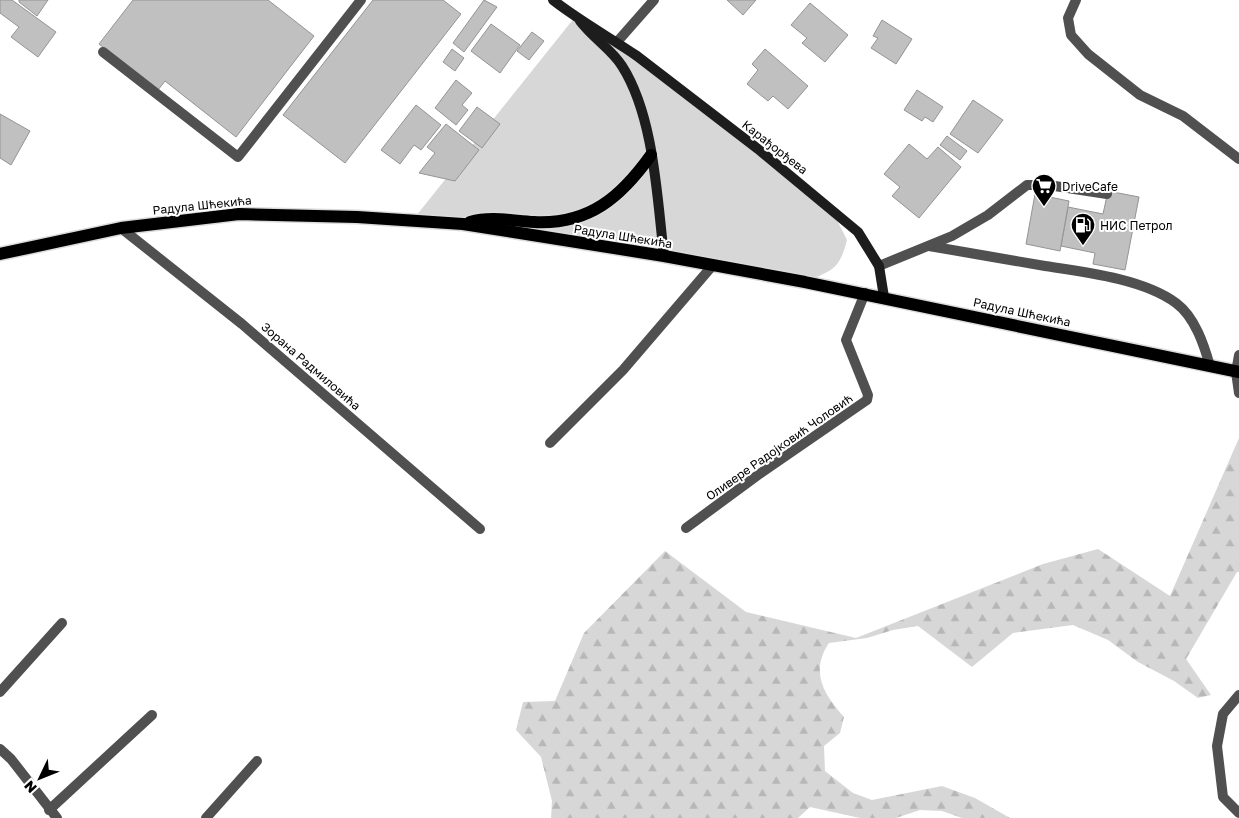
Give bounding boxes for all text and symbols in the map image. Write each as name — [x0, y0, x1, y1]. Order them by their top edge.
street label: Карађорђева — [739, 117, 811, 177]
supermarket icon: DriveCafe — [1031, 173, 1057, 207]
place label: DriveCafe — [1062, 179, 1118, 194]
street label: Радула Шћекића — [152, 192, 252, 218]
fuel station icon: НИС Петрол — [1070, 212, 1096, 246]
place label: НИС Петрол — [1100, 218, 1173, 233]
street label: Радула Шћекића — [573, 221, 673, 251]
street label: Радула Шћекића — [972, 294, 1072, 330]
street label: Зорана Радмиловића — [258, 319, 364, 413]
street label: Оливере Радојковић Чоловић — [703, 391, 855, 503]
north arrow — [15, 753, 65, 803]
text: N — [20, 778, 40, 797]

